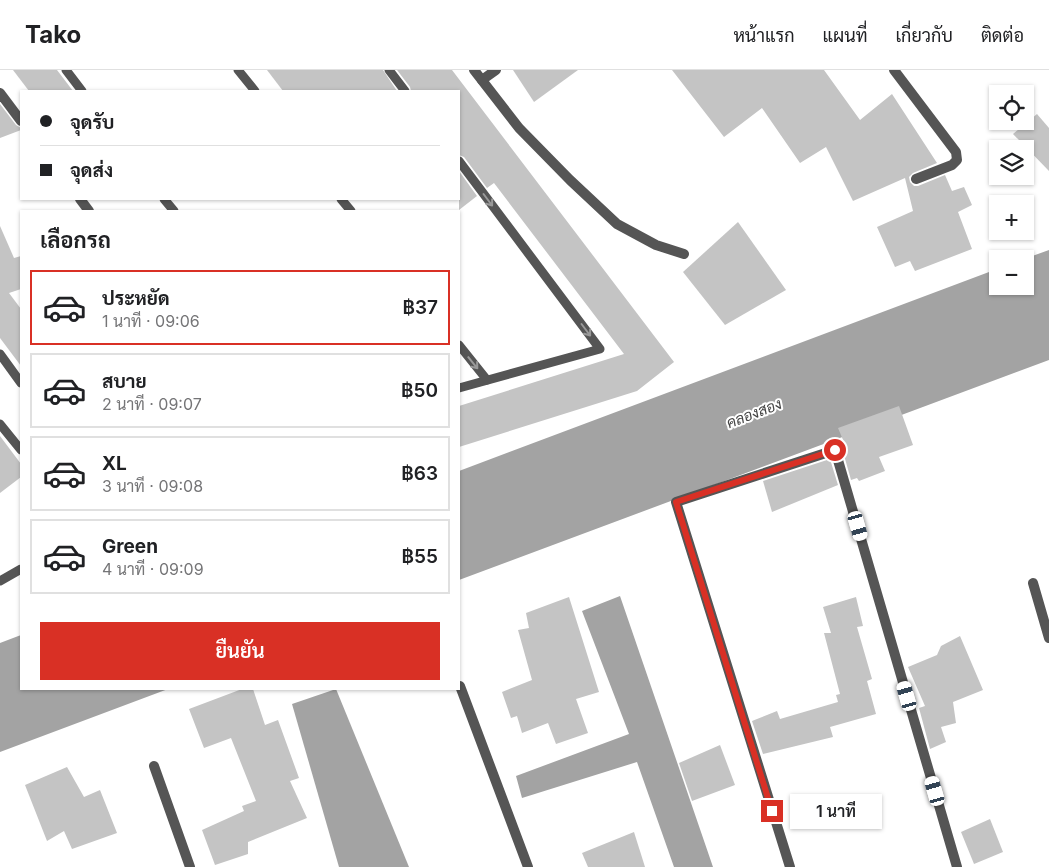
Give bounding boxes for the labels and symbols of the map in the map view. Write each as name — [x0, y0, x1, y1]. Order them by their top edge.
one-way arrow — [483, 193, 494, 206]
one-way arrow — [580, 323, 591, 336]
one-way arrow — [467, 356, 478, 369]
water label: คลองสอง — [724, 394, 784, 432]
route start — [824, 439, 846, 461]
car — [846, 510, 869, 542]
car — [895, 680, 918, 712]
car — [923, 775, 946, 807]
callout: 1 นาที — [790, 794, 882, 828]
route end — [761, 800, 783, 822]

